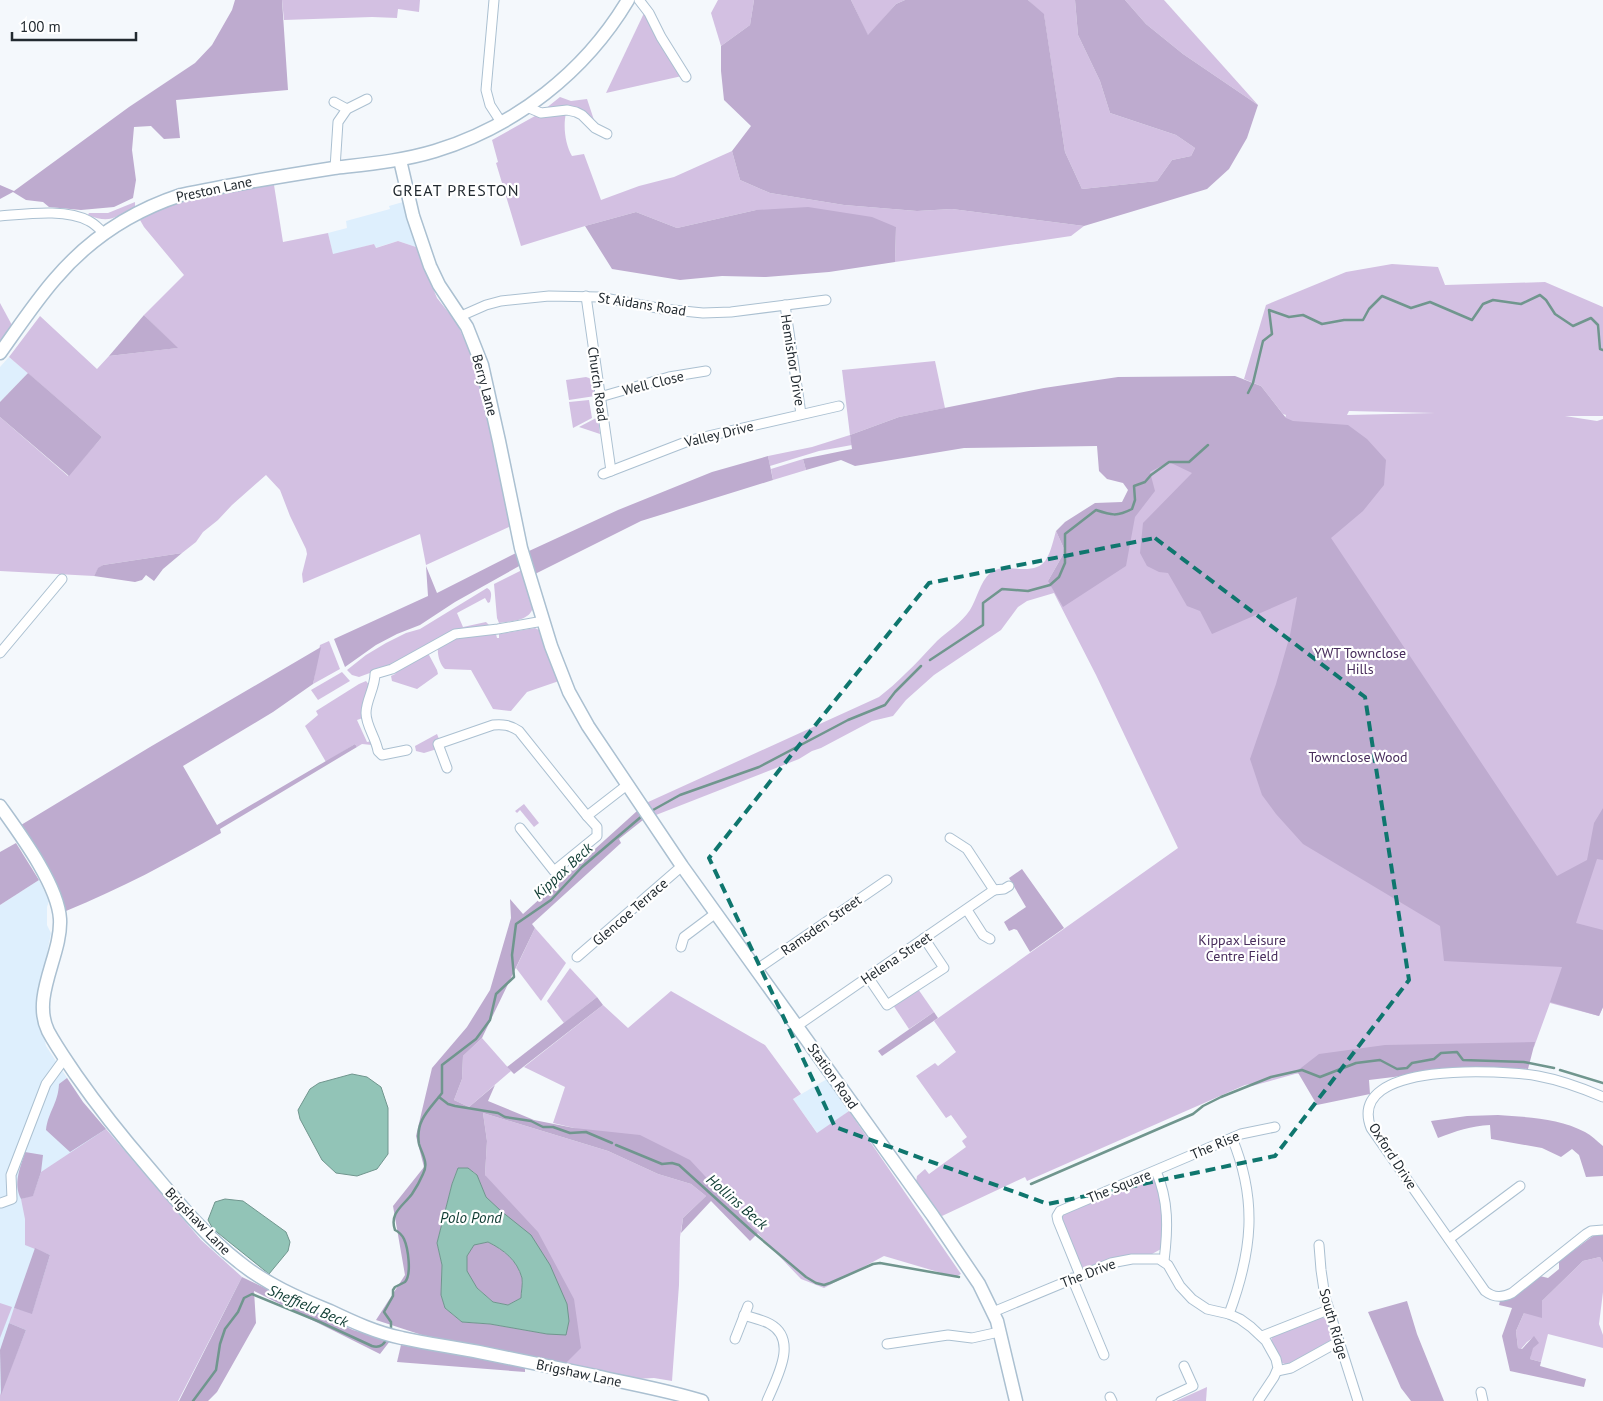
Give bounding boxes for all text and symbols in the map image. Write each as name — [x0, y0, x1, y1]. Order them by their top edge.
scale bar — [12, 10, 136, 42]
text: 100 m — [20, 17, 61, 36]
street label: Preston Lane — [174, 172, 254, 206]
district label: GREAT PRESTON — [392, 180, 520, 200]
street label: St Aidans Road — [597, 288, 687, 320]
street label: Hemishor Drive — [777, 313, 809, 407]
street label: Church Road — [584, 345, 612, 423]
street label: Berry Lane — [468, 352, 502, 418]
street label: Well Close — [620, 367, 686, 399]
street label: Valley Drive — [682, 417, 755, 451]
park label: YWT Townclose Hills — [1314, 644, 1406, 678]
park label: Townclose Wood — [1308, 748, 1408, 766]
water label: Kippax Beck — [529, 838, 597, 903]
street label: Glencoe Terrace — [589, 874, 671, 950]
street label: Ramsden Street — [777, 890, 865, 959]
street label: Helena Street — [857, 928, 935, 988]
park label: Kippax Leisure Centre Field — [1198, 931, 1286, 965]
street label: Station Road — [804, 1040, 862, 1112]
street label: Oxford Drive — [1365, 1119, 1421, 1193]
street label: The Rise — [1188, 1127, 1242, 1163]
street label: The Square — [1084, 1165, 1154, 1207]
water label: Hollins Beck — [703, 1170, 773, 1234]
street label: Brigshaw Lane — [161, 1183, 235, 1259]
water label: Polo Pond — [440, 1208, 502, 1227]
street label: The Drive — [1058, 1254, 1118, 1292]
water label: Sheffield Beck — [265, 1280, 352, 1331]
street label: South Ridge — [1315, 1286, 1353, 1362]
street label: Brigshaw Lane — [535, 1355, 623, 1391]

